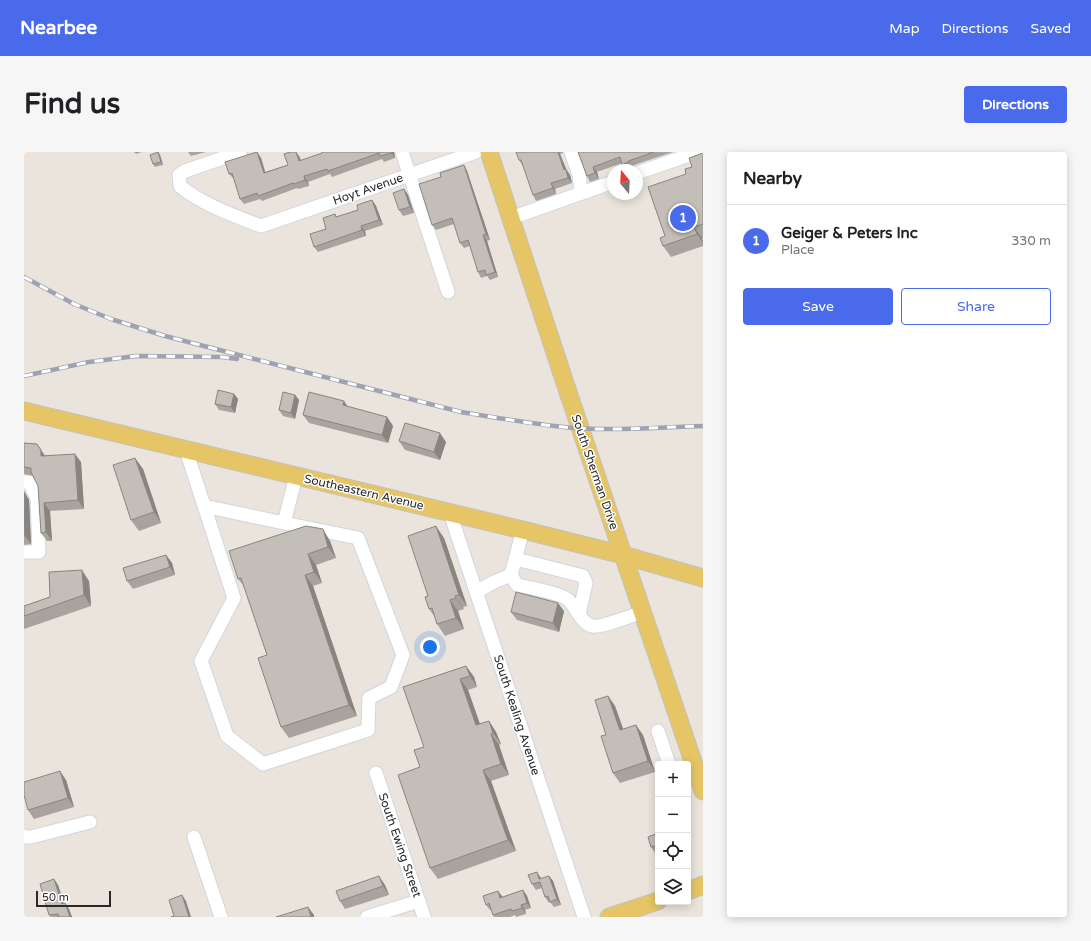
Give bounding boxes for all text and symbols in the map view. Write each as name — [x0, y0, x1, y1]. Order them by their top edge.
text: Nearbee — [20, 17, 97, 39]
text: Map — [889, 20, 920, 37]
text: Directions — [942, 20, 1009, 37]
text: Saved — [1031, 20, 1071, 37]
button: Directions — [964, 86, 1067, 123]
text: Find us — [24, 87, 120, 121]
north arrow — [607, 164, 643, 200]
text: Nearby — [743, 168, 802, 189]
street label: Hoyt Avenue — [331, 170, 405, 208]
pin: 1 — [670, 203, 696, 233]
text: Geiger & Peters Inc — [781, 224, 918, 242]
text: 1 — [752, 233, 760, 249]
text: 330 m — [1011, 233, 1051, 249]
text: Place — [781, 242, 814, 258]
button: Save — [743, 288, 893, 325]
button: Share — [901, 288, 1051, 325]
street label: South Sherman Drive — [569, 413, 621, 532]
street label: Southeastern Avenue — [303, 471, 425, 513]
your location — [420, 637, 440, 657]
street label: South Kealing Avenue — [491, 653, 543, 777]
map controls — [655, 761, 691, 905]
button: + — [655, 761, 691, 797]
street label: South Ewing Street — [376, 791, 425, 899]
button: − — [655, 797, 691, 833]
button: locate — [655, 833, 691, 869]
button: layers — [655, 869, 691, 905]
scale bar — [36, 889, 111, 908]
text: 50 m — [42, 891, 69, 904]

